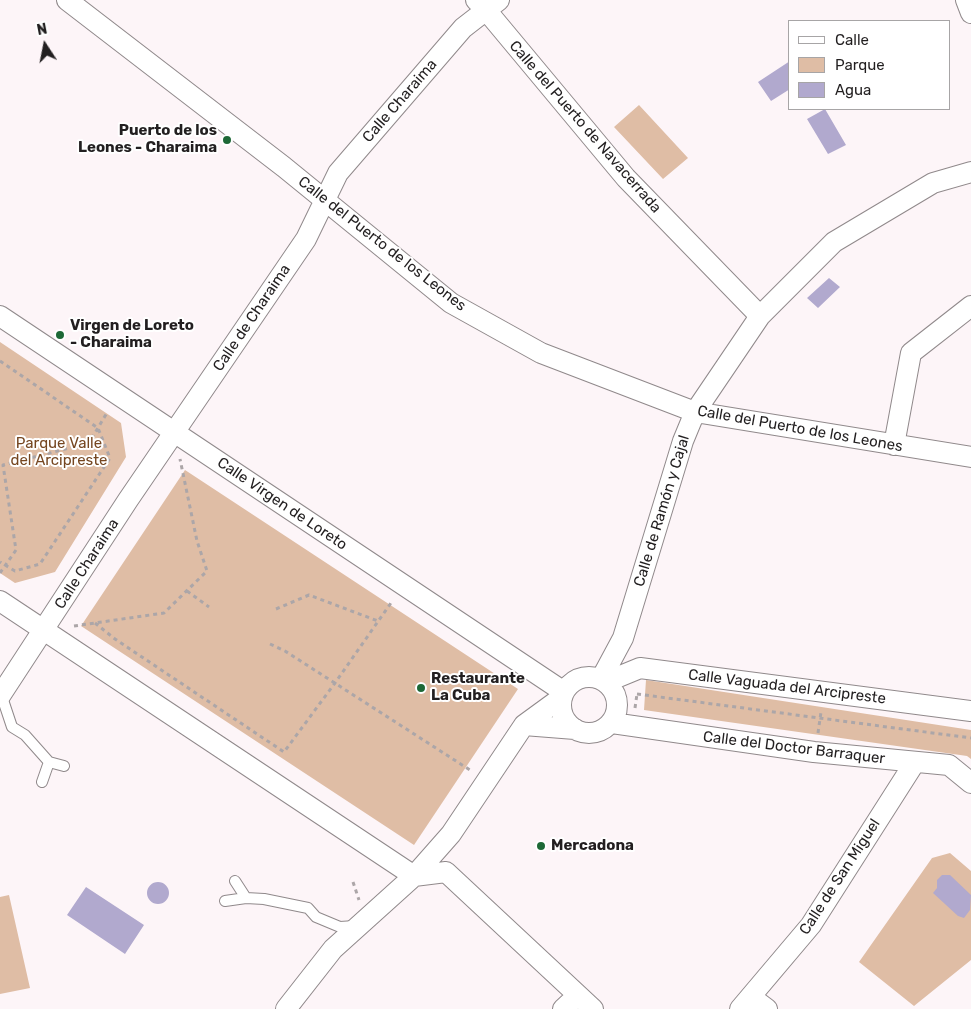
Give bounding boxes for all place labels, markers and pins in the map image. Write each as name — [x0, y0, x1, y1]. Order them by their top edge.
place label: Puerto de los Leones - Charaima — [78, 122, 217, 157]
marker: Puerto de los Leones - Charaima — [221, 134, 233, 146]
place label: Virgen de Loreto - Charaima — [70, 317, 194, 352]
marker: Virgen de Loreto - Charaima — [54, 329, 66, 341]
place label: Restaurante La Cuba — [431, 670, 525, 705]
marker: Restaurante La Cuba — [415, 682, 427, 694]
place label: Mercadona — [551, 837, 634, 855]
marker: Mercadona — [535, 840, 547, 852]

